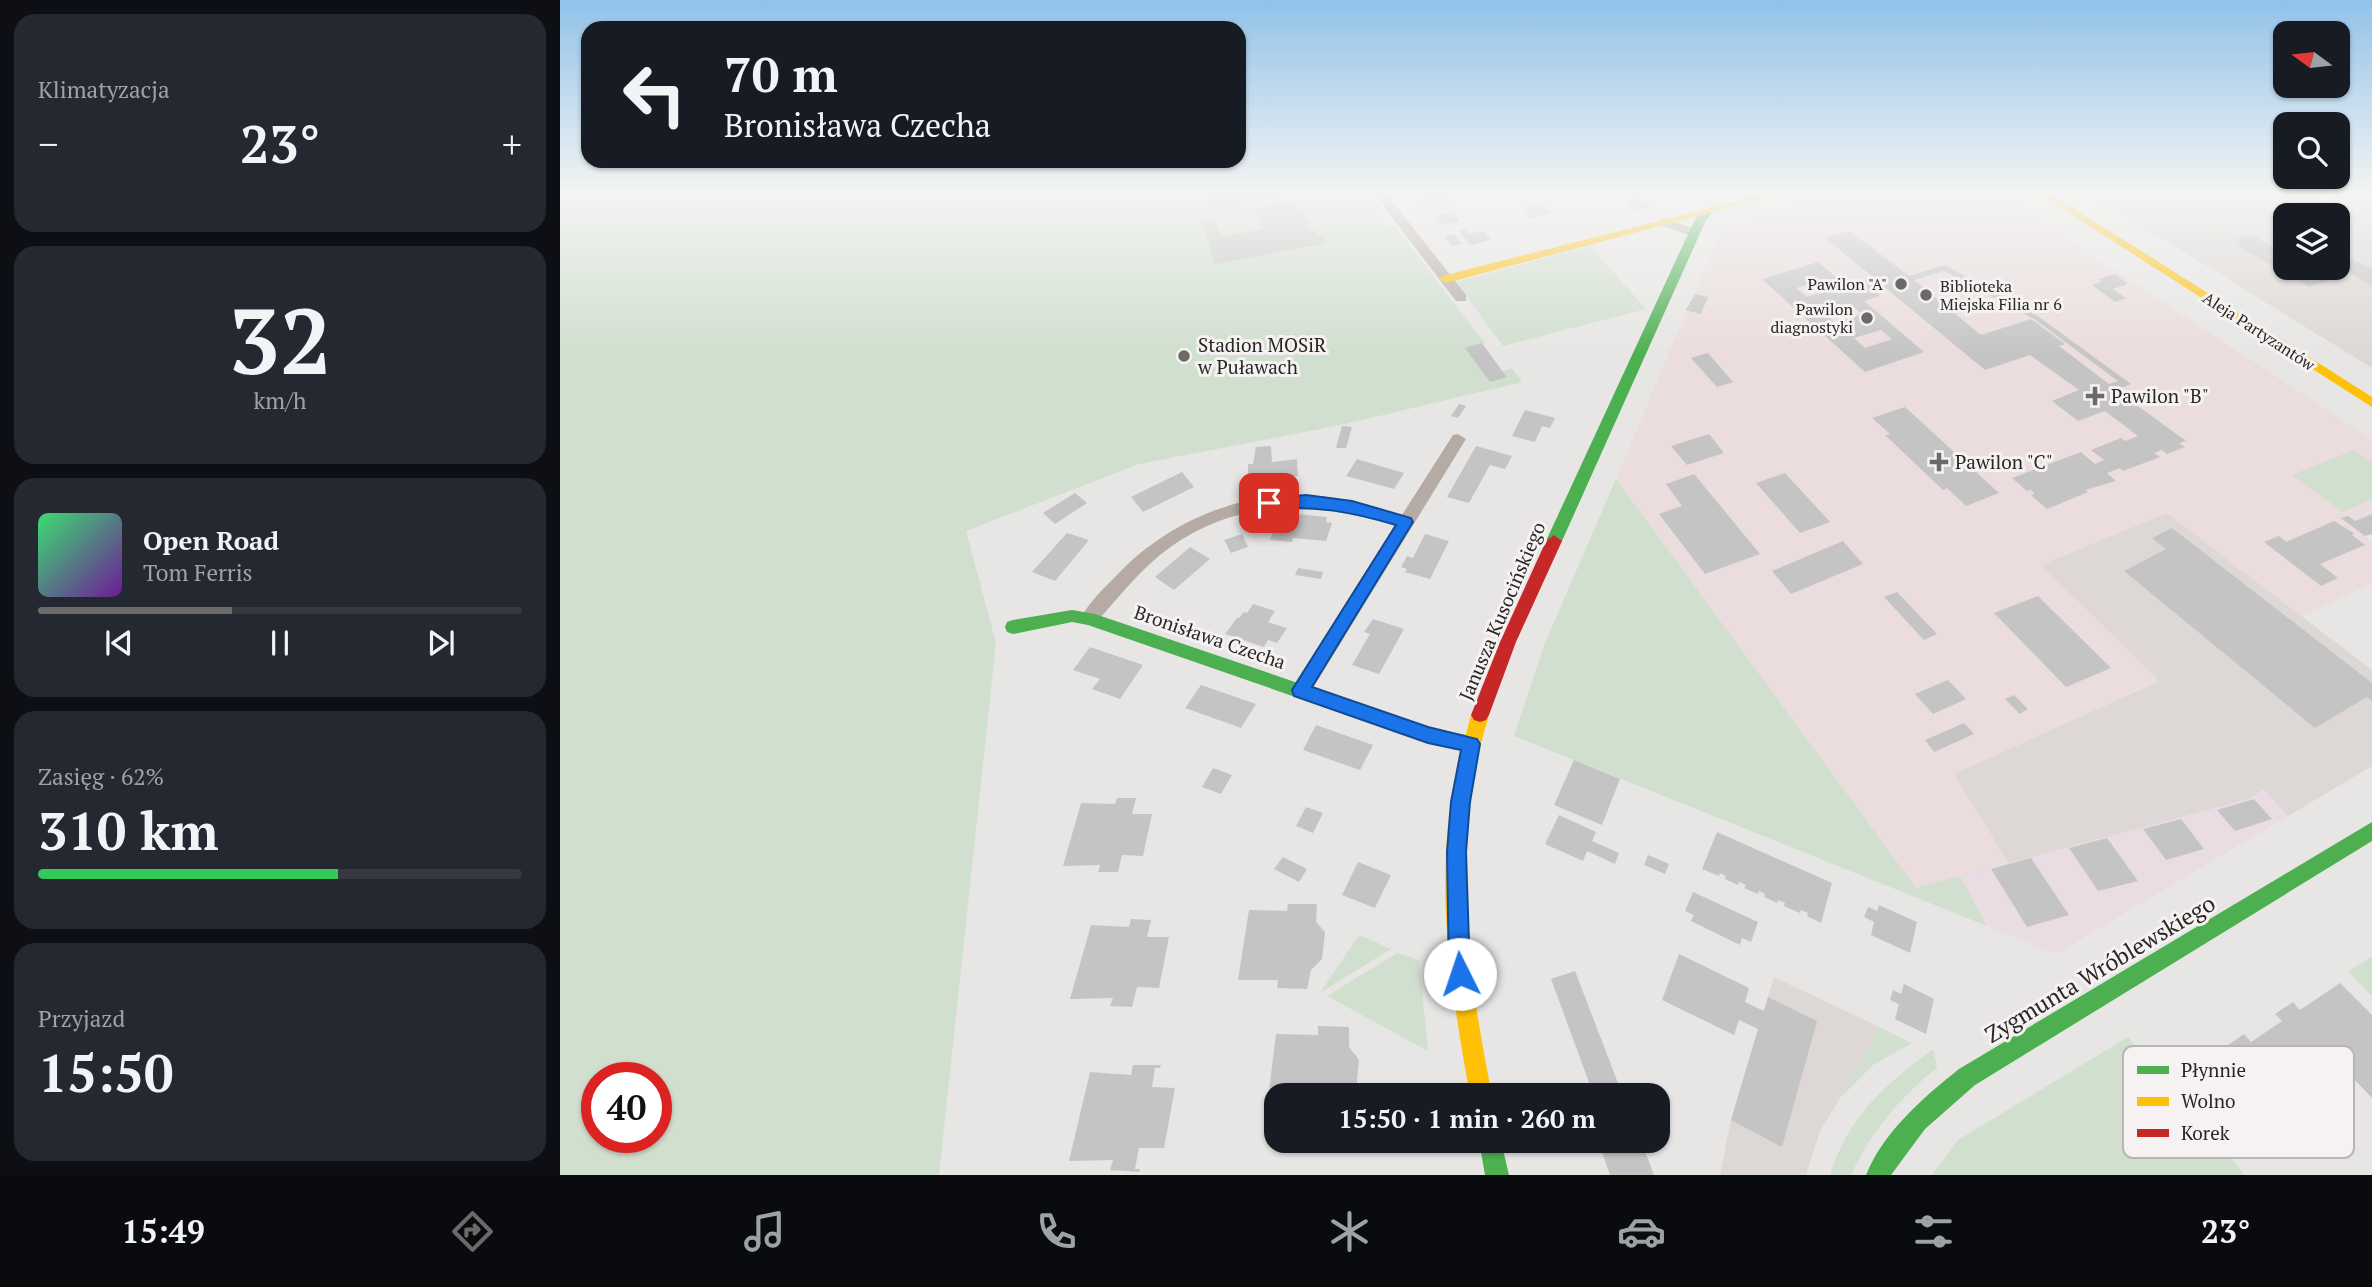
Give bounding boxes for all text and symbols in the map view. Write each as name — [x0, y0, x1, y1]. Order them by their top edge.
north arrow — [2273, 21, 2350, 98]
map controls — [2273, 21, 2350, 280]
text: 70 m — [724, 41, 838, 106]
icon: left — [609, 49, 700, 140]
text: Klimatyzacja — [38, 74, 170, 105]
text: Bronisława Czecha — [724, 104, 991, 146]
text: 23° — [240, 109, 320, 178]
button: search — [2273, 112, 2350, 189]
text: − — [38, 119, 58, 169]
text: + — [502, 119, 522, 169]
button: layers — [2273, 203, 2350, 280]
place label: Pawilon "A" — [1807, 273, 1887, 295]
place label: Biblioteka Miejska Filia nr 6 — [1940, 275, 2062, 315]
marker: Pawilon "A" — [1893, 276, 1909, 292]
text: 32 — [229, 279, 331, 400]
marker: Biblioteka Miejska Filia nr 6 — [1918, 287, 1934, 303]
street label: Aleja Partyzantów — [2199, 287, 2320, 376]
place label: Pawilon diagnostyki — [1770, 298, 1853, 338]
marker: Pawilon diagnostyki — [1859, 310, 1875, 326]
place label: Stadion MOSiR w Puławach — [1197, 332, 1326, 379]
marker: Stadion MOSiR w Puławach — [1176, 348, 1192, 364]
place label: Pawilon "B" — [2111, 383, 2209, 408]
text: km/h — [253, 385, 307, 416]
marker: Pawilon "B" — [2085, 386, 2105, 406]
place label: Pawilon "C" — [1955, 449, 2053, 474]
marker: Pawilon "C" — [1929, 452, 1949, 472]
pin — [1239, 473, 1299, 533]
icon: arrive — [1250, 484, 1288, 522]
street label: Janusza Kusocińskiego — [1453, 518, 1550, 704]
text: Open Road — [143, 523, 279, 557]
text: Tom Ferris — [143, 557, 253, 588]
street label: Bronisława Czecha — [1131, 599, 1290, 674]
icon: previous — [100, 624, 138, 662]
icon: pause — [261, 624, 299, 662]
icon: next — [422, 624, 460, 662]
text: Zasięg · 62% — [38, 761, 164, 792]
text: 310 km — [38, 796, 219, 865]
street label: Zygmunta Wróblewskiego — [1979, 887, 2221, 1050]
position arrow — [1423, 937, 1497, 1011]
text: Przyjazd — [38, 1003, 125, 1034]
text: 15:50 — [38, 1038, 173, 1107]
legend — [2123, 1046, 2354, 1158]
text: Płynnie — [2181, 1057, 2246, 1082]
speed limit sign: 40 — [581, 1062, 672, 1153]
text: Wolno — [2181, 1088, 2236, 1113]
text: 15:50 · 1 min · 260 m — [1338, 1101, 1596, 1135]
text: Korek — [2181, 1120, 2230, 1145]
icon: directions — [448, 1207, 497, 1256]
icon: music — [740, 1207, 789, 1256]
icon: phone — [1032, 1207, 1081, 1256]
icon: climate — [1325, 1207, 1374, 1256]
icon: car — [1617, 1207, 1666, 1256]
icon: filters — [1909, 1207, 1958, 1256]
text: 15:49 — [122, 1210, 205, 1252]
text: 23° — [2201, 1210, 2250, 1252]

